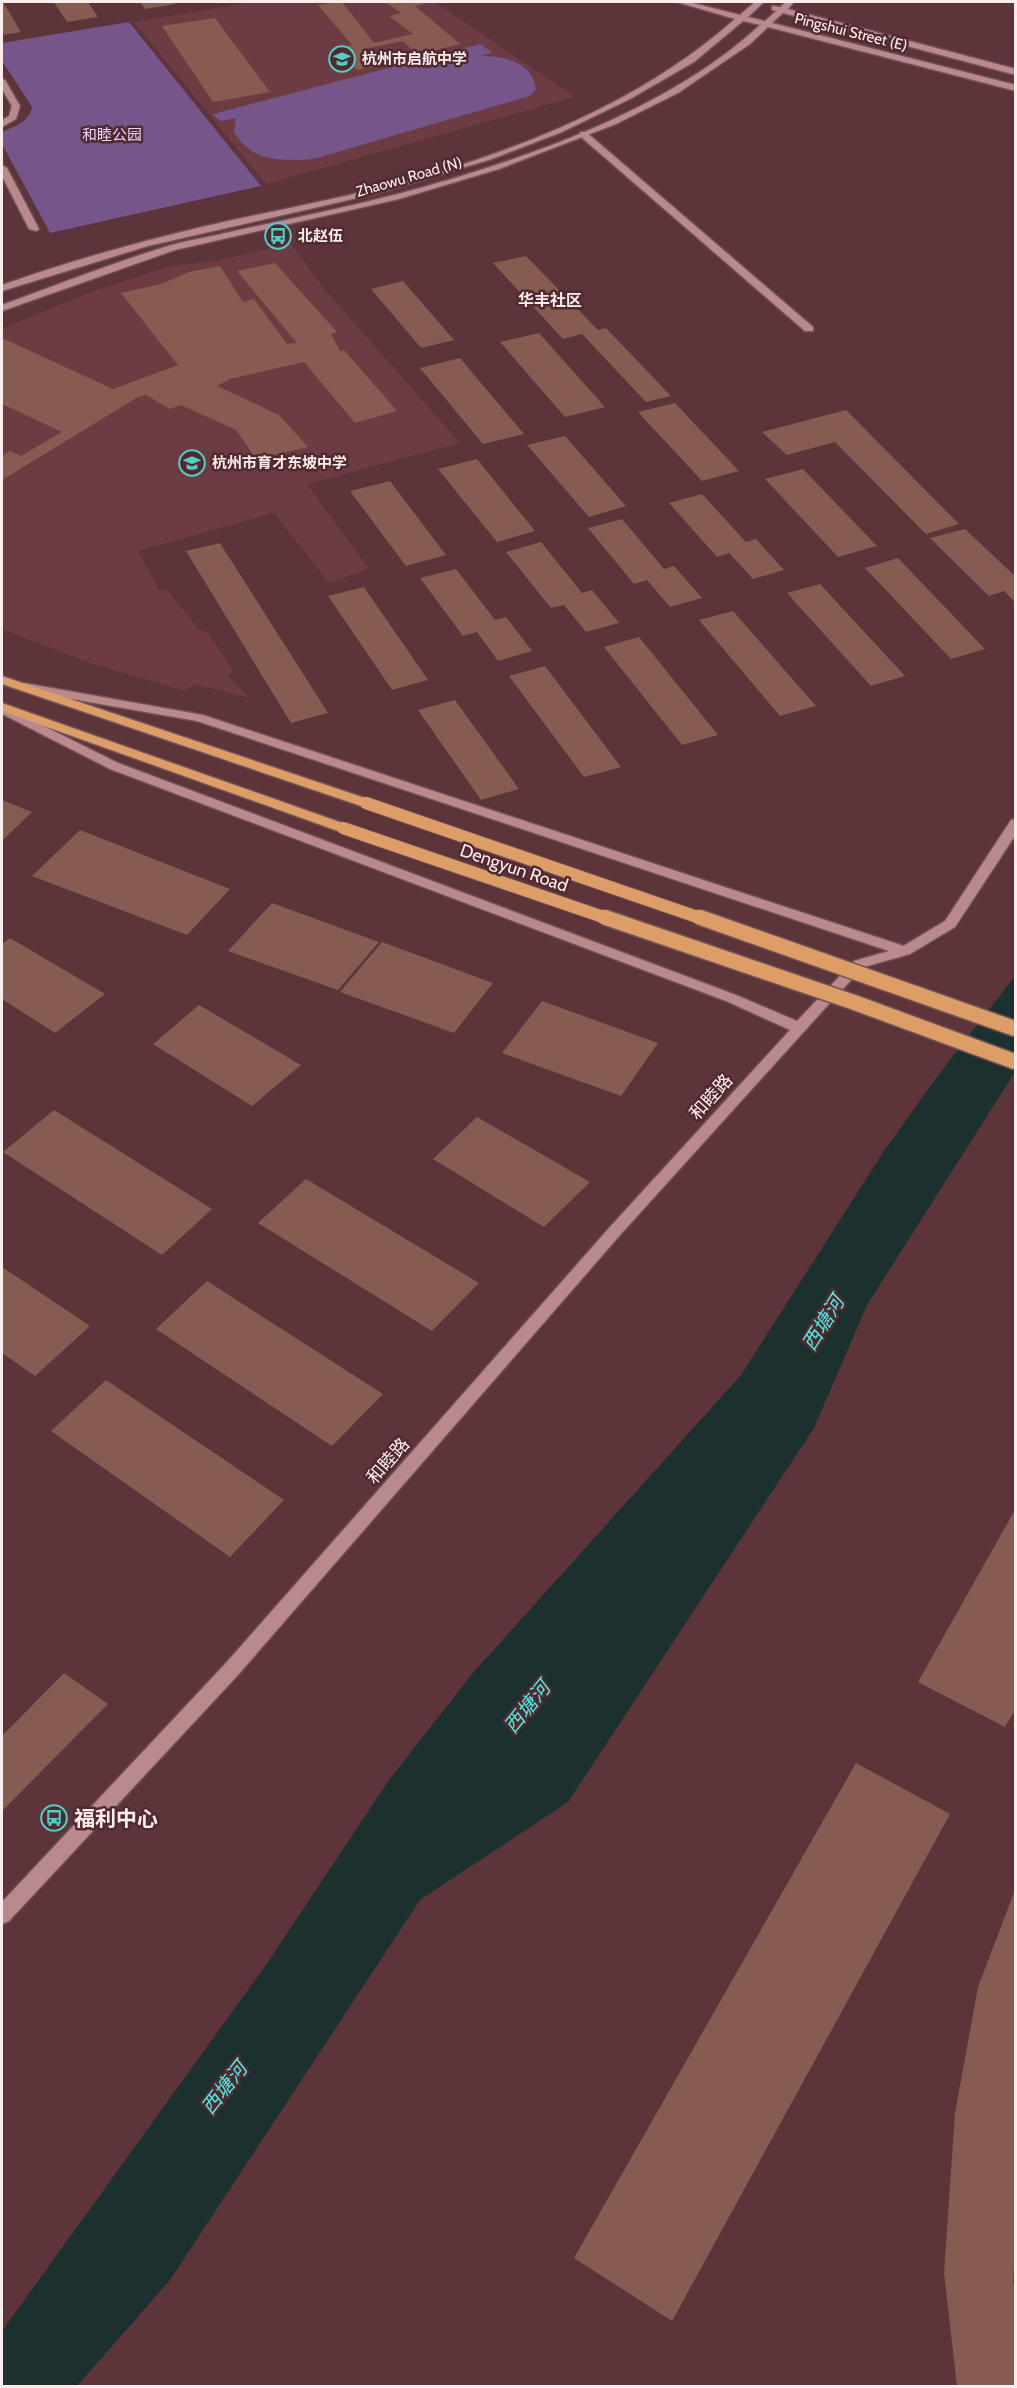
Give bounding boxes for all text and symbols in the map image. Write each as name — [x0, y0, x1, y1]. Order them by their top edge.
street label: Pingshui Street (E) — [793, 9, 909, 55]
school or university icon: 杭州市启航中学 — [327, 44, 357, 74]
place label: 杭州市启航中学 — [362, 50, 467, 68]
park label: 和睦公园 — [82, 126, 142, 144]
street label: Zhaowu Road (N) — [354, 153, 464, 201]
bus stop icon: 北赵伍 — [263, 221, 293, 251]
place label: 北赵伍 — [298, 227, 343, 245]
district label: 华丰社区 — [518, 291, 582, 310]
school or university icon: 杭州市育才东坡中学 — [177, 448, 207, 478]
place label: 杭州市育才东坡中学 — [212, 454, 347, 472]
street label: Dengyun Road — [457, 839, 571, 897]
street label: 和睦路 — [685, 1070, 737, 1124]
water label: 西塘河 — [797, 1288, 851, 1355]
street label: 和睦路 — [362, 1433, 414, 1489]
water label: 西塘河 — [499, 1673, 558, 1738]
bus stop icon: 福利中心 — [39, 1803, 69, 1833]
place label: 福利中心 — [74, 1806, 158, 1831]
water label: 西塘河 — [196, 2054, 254, 2119]

